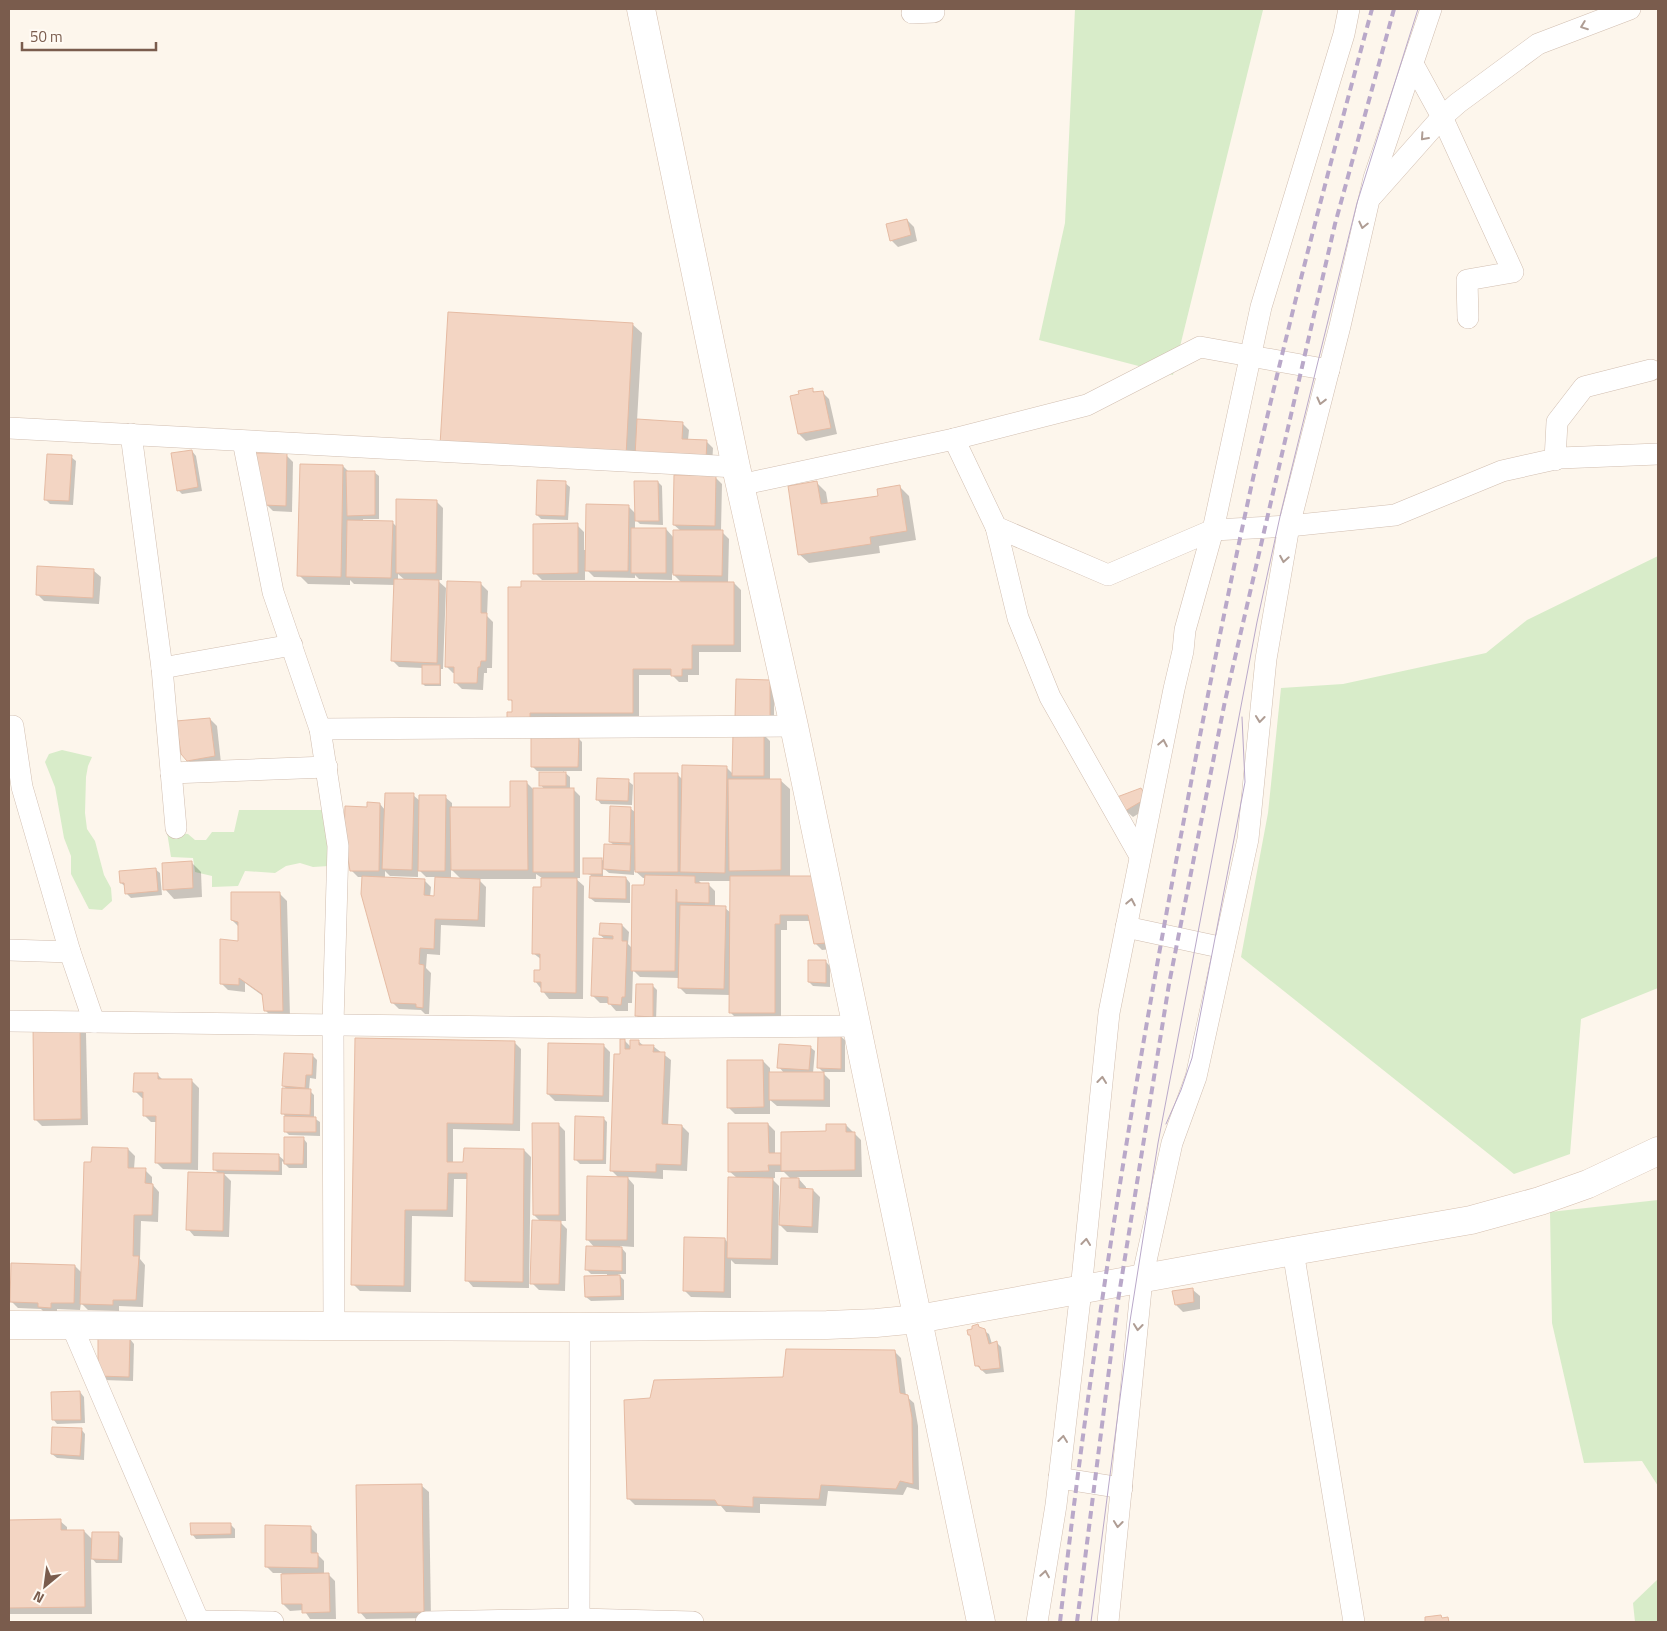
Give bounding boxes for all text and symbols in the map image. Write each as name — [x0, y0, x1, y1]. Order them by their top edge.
scale bar — [22, 20, 156, 52]
one-way arrow — [1581, 20, 1589, 30]
text: 50 m — [30, 25, 63, 48]
one-way arrow — [1421, 132, 1430, 141]
one-way arrow — [1358, 221, 1369, 230]
one-way arrow — [1317, 396, 1327, 404]
one-way arrow — [1279, 554, 1289, 563]
one-way arrow — [1255, 716, 1266, 724]
one-way arrow — [1157, 739, 1168, 748]
one-way arrow — [1125, 898, 1136, 907]
one-way arrow — [1096, 1076, 1107, 1084]
one-way arrow — [1080, 1237, 1091, 1245]
one-way arrow — [1132, 1323, 1143, 1331]
one-way arrow — [1057, 1435, 1068, 1443]
one-way arrow — [1113, 1520, 1124, 1528]
north arrow — [20, 1561, 70, 1611]
one-way arrow — [1039, 1570, 1050, 1578]
text: N — [29, 1586, 48, 1609]

